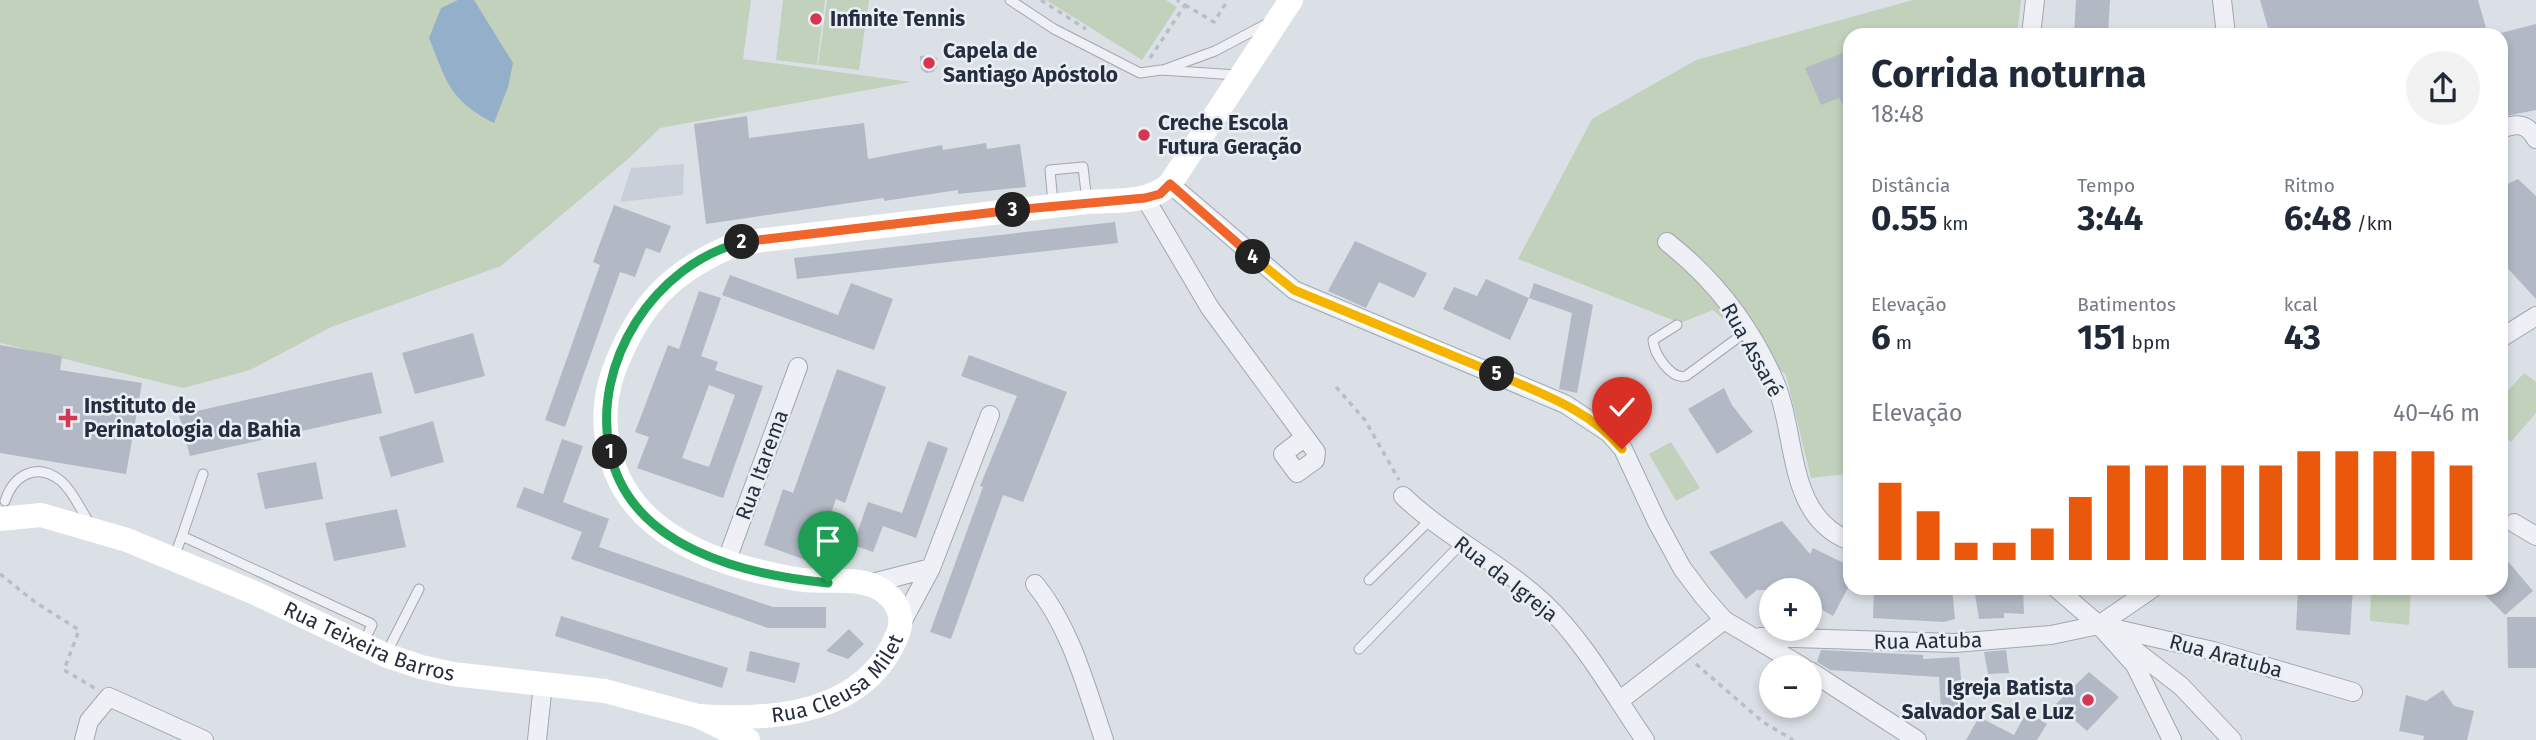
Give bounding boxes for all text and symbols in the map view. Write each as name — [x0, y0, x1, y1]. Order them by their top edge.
place label: Infinite Tennis — [830, 6, 965, 32]
marker: Infinite Tennis — [808, 11, 824, 27]
place label: Capela de Santiago Apóstolo — [943, 38, 1118, 88]
text: Corrida noturna — [1871, 51, 2147, 97]
button: share — [2406, 51, 2480, 125]
marker: Capela de Santiago Apóstolo — [921, 55, 937, 71]
text: 18:48 — [1871, 100, 1924, 128]
place label: Creche Escola Futura Geração — [1158, 110, 1302, 160]
marker: Creche Escola Futura Geração — [1136, 127, 1152, 143]
text: Distância — [1871, 174, 1950, 197]
text: Tempo — [2077, 174, 2135, 197]
text: Ritmo — [2284, 174, 2335, 197]
pin: 3 — [996, 192, 1030, 228]
text: 0.55 — [1871, 197, 1938, 239]
text: 3:44 — [2077, 197, 2143, 239]
text: 6:48 — [2284, 197, 2352, 239]
text: 3 — [1008, 198, 1017, 221]
text: km — [1938, 212, 1969, 235]
text: /km — [2352, 212, 2393, 235]
pin: 2 — [724, 224, 760, 260]
text: 2 — [737, 230, 746, 253]
pin: 4 — [1236, 240, 1270, 274]
text: 4 — [1247, 245, 1258, 268]
text: Elevação — [1871, 293, 1947, 316]
text: Batimentos — [2077, 293, 2176, 316]
text: kcal — [2284, 293, 2318, 316]
street label: Rua Assaré — [1716, 298, 1788, 402]
text: 6 — [1871, 316, 1891, 358]
text: 151 — [2077, 316, 2127, 358]
text: 43 — [2284, 316, 2321, 358]
text: m — [1891, 331, 1912, 354]
text: bpm — [2127, 331, 2170, 354]
pin: 5 — [1480, 356, 1514, 392]
text: 5 — [1491, 362, 1502, 385]
pin — [1592, 377, 1652, 449]
icon: check — [1603, 388, 1641, 426]
place label: Instituto de Perinatologia da Bahia — [84, 393, 301, 443]
text: Elevação — [1871, 399, 1962, 427]
text: 40–46 m — [2393, 399, 2480, 427]
street label: Rua Itarema — [730, 406, 794, 524]
marker: Instituto de Perinatologia da Bahia — [58, 408, 78, 428]
pin: 1 — [592, 434, 628, 470]
text: 1 — [605, 440, 614, 463]
pin — [798, 511, 858, 583]
icon: arrive — [809, 522, 847, 560]
street label: Rua da Igreja — [1449, 530, 1563, 628]
map controls — [1759, 578, 1822, 718]
button: + — [1759, 578, 1822, 641]
street label: Rua Teixeira Barros — [279, 596, 457, 687]
street label: Rua Aatuba — [1873, 627, 1983, 655]
street label: Rua Aratuba — [2166, 628, 2286, 684]
street label: Rua Cleusa Milet — [770, 630, 909, 728]
button: − — [1759, 655, 1822, 718]
place label: Igreja Batista Salvador Sal e Luz — [1901, 675, 2074, 725]
marker: Igreja Batista Salvador Sal e Luz — [2080, 692, 2096, 708]

